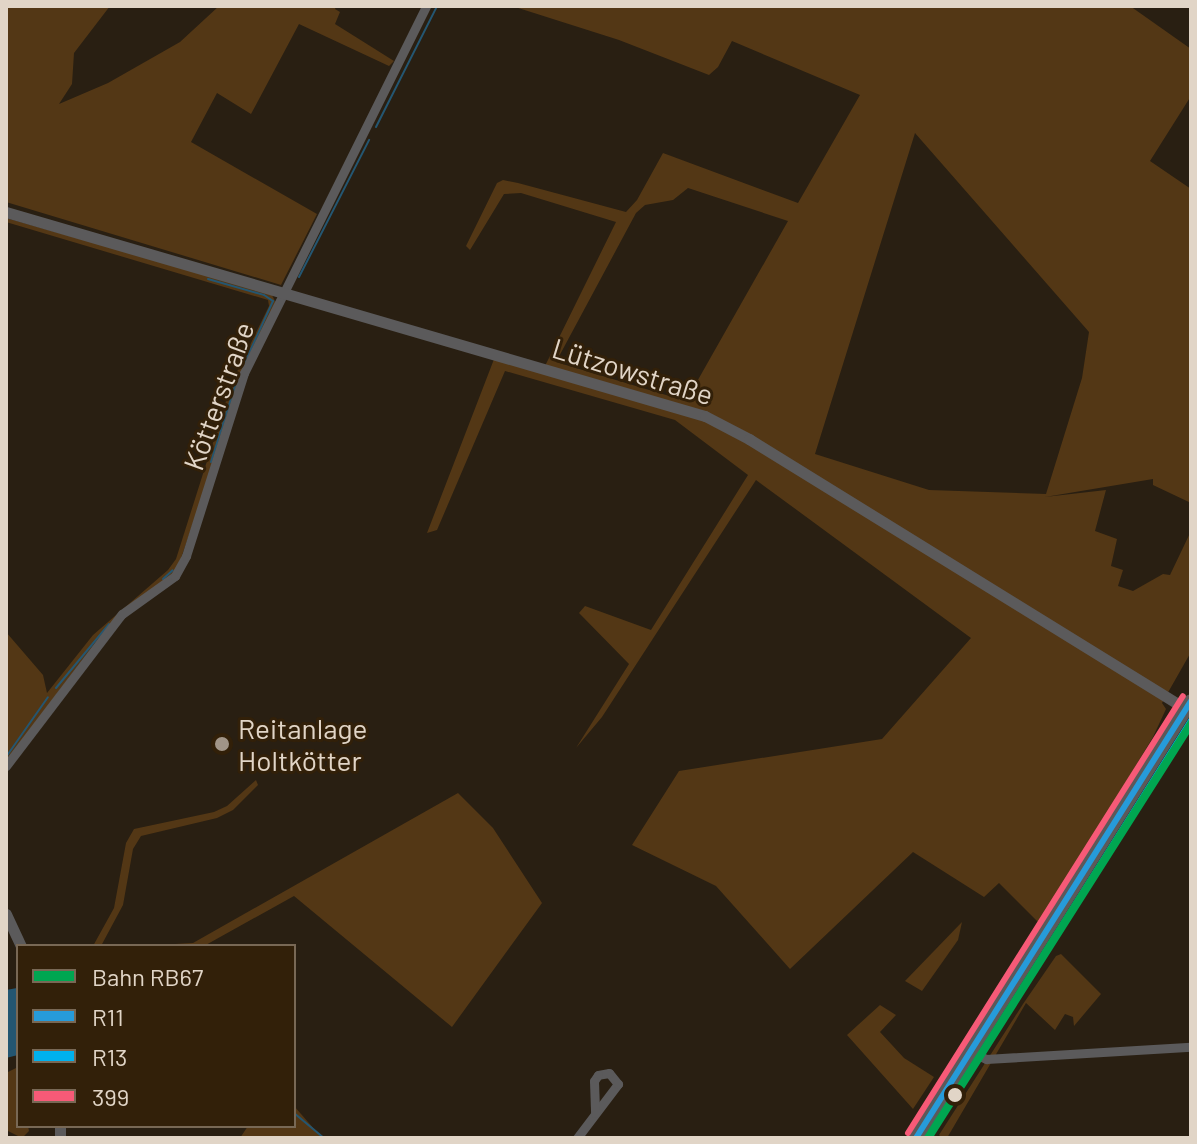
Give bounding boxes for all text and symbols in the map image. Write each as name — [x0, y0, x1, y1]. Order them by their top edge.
street label: Kötterstraße — [176, 317, 260, 475]
street label: Lützowstraße — [549, 331, 717, 411]
place label: Reitanlage Holtkötter — [238, 711, 367, 777]
marker: Reitanlage Holtkötter — [213, 735, 231, 753]
legend — [16, 944, 296, 1128]
text: Bahn RB67 — [92, 962, 203, 991]
text: R11 — [92, 1002, 124, 1031]
text: R13 — [92, 1042, 127, 1071]
text: 399 — [92, 1082, 129, 1111]
unlabelled marker — [947, 1087, 963, 1103]

